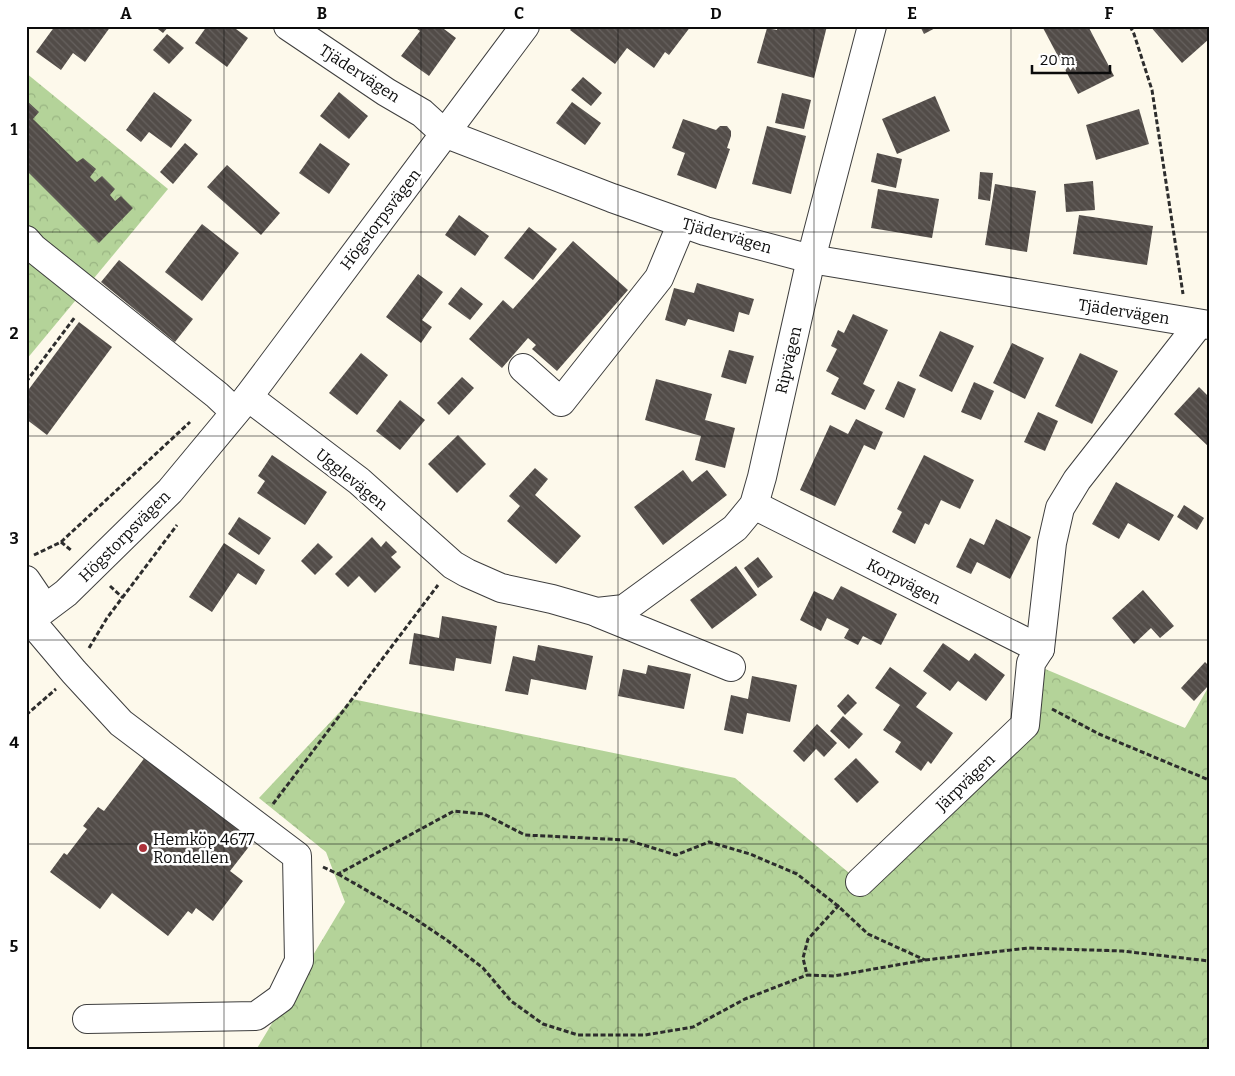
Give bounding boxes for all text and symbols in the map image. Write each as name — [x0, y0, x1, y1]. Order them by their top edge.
text: A — [120, 4, 132, 23]
text: B — [317, 4, 327, 23]
text: C — [514, 4, 524, 23]
text: D — [710, 4, 722, 23]
text: E — [907, 4, 917, 23]
text: F — [1105, 4, 1114, 23]
street label: Tjädervägen — [316, 40, 404, 106]
scale bar — [1032, 42, 1110, 74]
text: 20 m — [1040, 51, 1076, 69]
text: 1 — [11, 120, 18, 139]
street label: Högstorpsvägen — [336, 165, 424, 273]
street label: Tjädervägen — [680, 214, 774, 257]
street label: Tjädervägen — [1077, 295, 1171, 328]
text: 2 — [9, 324, 19, 343]
street label: Ripvägen — [771, 324, 805, 396]
street label: Ugglevägen — [312, 445, 391, 514]
street label: Högstorpsvägen — [75, 487, 174, 586]
text: 3 — [9, 529, 19, 548]
street label: Korpvägen — [864, 555, 944, 608]
text: 4 — [9, 733, 19, 752]
street label: Järpvägen — [931, 750, 999, 816]
place label: Hemköp 4677 Rondellen — [153, 830, 255, 867]
marker: Hemköp 4677 Rondellen — [137, 842, 149, 854]
text: 5 — [10, 937, 19, 956]

